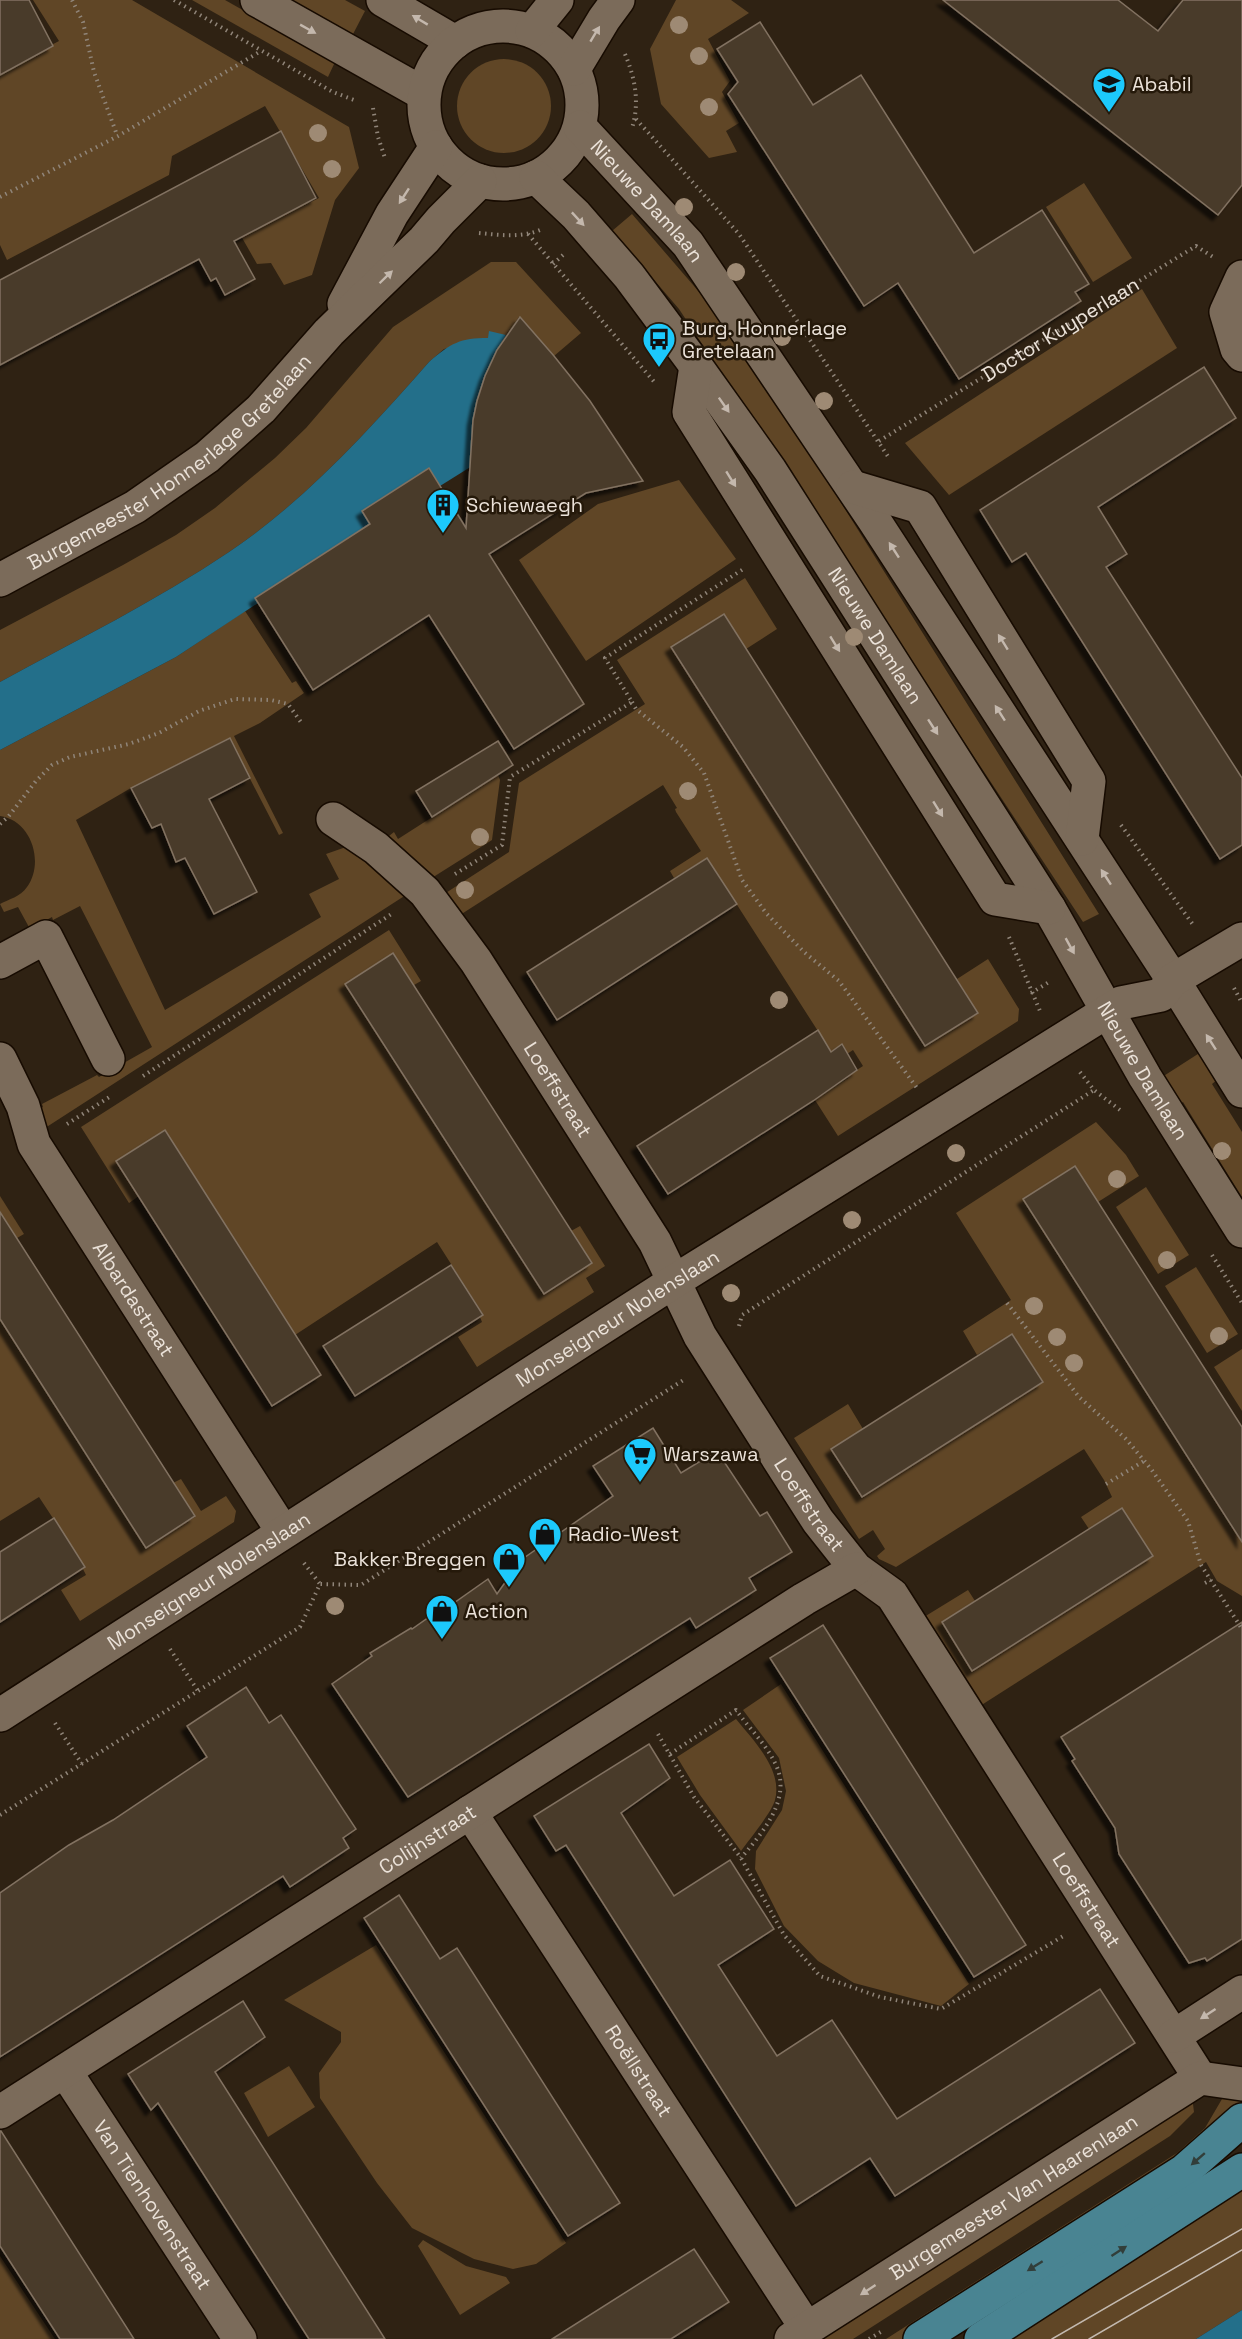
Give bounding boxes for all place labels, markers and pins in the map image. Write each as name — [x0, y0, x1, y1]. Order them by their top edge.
school or university icon: Ababil — [1091, 66, 1127, 113]
place label: Ababil — [1132, 71, 1192, 97]
place label: Burg. Honnerlage Gretelaan — [682, 315, 847, 364]
bus stop icon: Burg. Honnerlage Gretelaan — [641, 321, 677, 368]
building icon: Schiewaegh — [425, 487, 461, 534]
place label: Schiewaegh — [466, 492, 583, 518]
supermarket icon: Warszawa — [622, 1436, 658, 1483]
place label: Warszawa — [663, 1441, 759, 1467]
shop icon: Radio-West — [527, 1516, 563, 1563]
place label: Radio-West — [568, 1521, 679, 1547]
shop icon: Bakker Breggen — [491, 1541, 527, 1588]
place label: Bakker Breggen — [334, 1546, 486, 1572]
shop icon: Action — [424, 1593, 460, 1640]
place label: Action — [465, 1598, 528, 1624]

